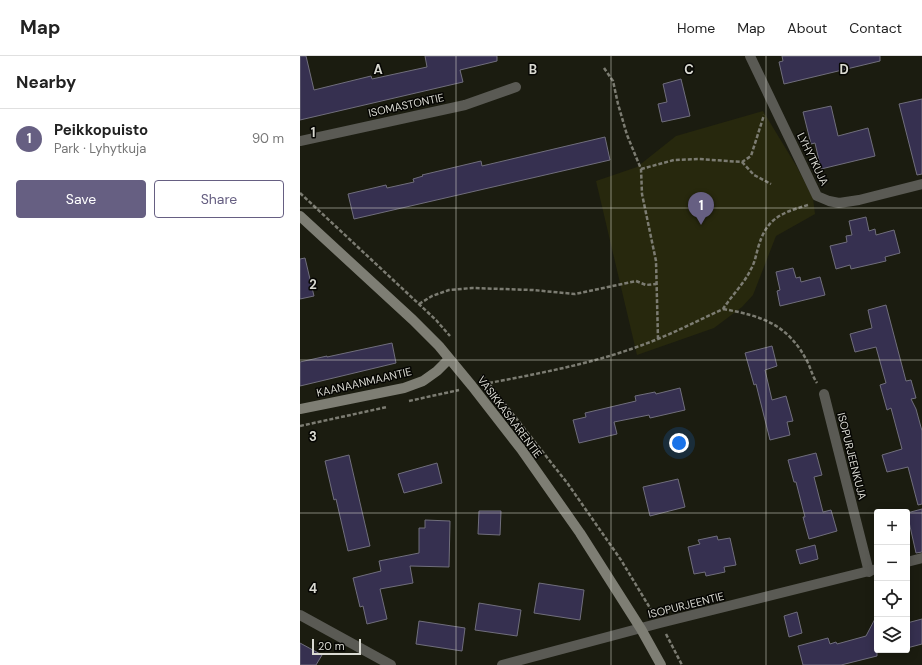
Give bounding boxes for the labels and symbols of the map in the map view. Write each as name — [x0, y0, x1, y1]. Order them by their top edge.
text: A — [373, 61, 383, 78]
text: B — [529, 61, 537, 78]
text: C — [684, 61, 694, 78]
text: D — [839, 61, 849, 78]
street label: ISOMASTONTIE — [367, 90, 445, 120]
text: 1 — [311, 124, 315, 141]
street label: LYHYTKUJA — [794, 130, 832, 188]
pin: 1 — [688, 192, 714, 225]
text: 2 — [309, 276, 317, 293]
street label: KAANAANMAANTIE — [315, 364, 413, 400]
street label: VASIKKASAARENTIE — [475, 373, 545, 461]
street label: ISOPURJEENKUJA — [834, 411, 870, 501]
text: 3 — [309, 428, 317, 445]
your location — [669, 433, 689, 453]
text: 4 — [309, 580, 317, 597]
street label: ISOPURJEENTIE — [646, 589, 726, 621]
scale bar — [312, 637, 361, 656]

